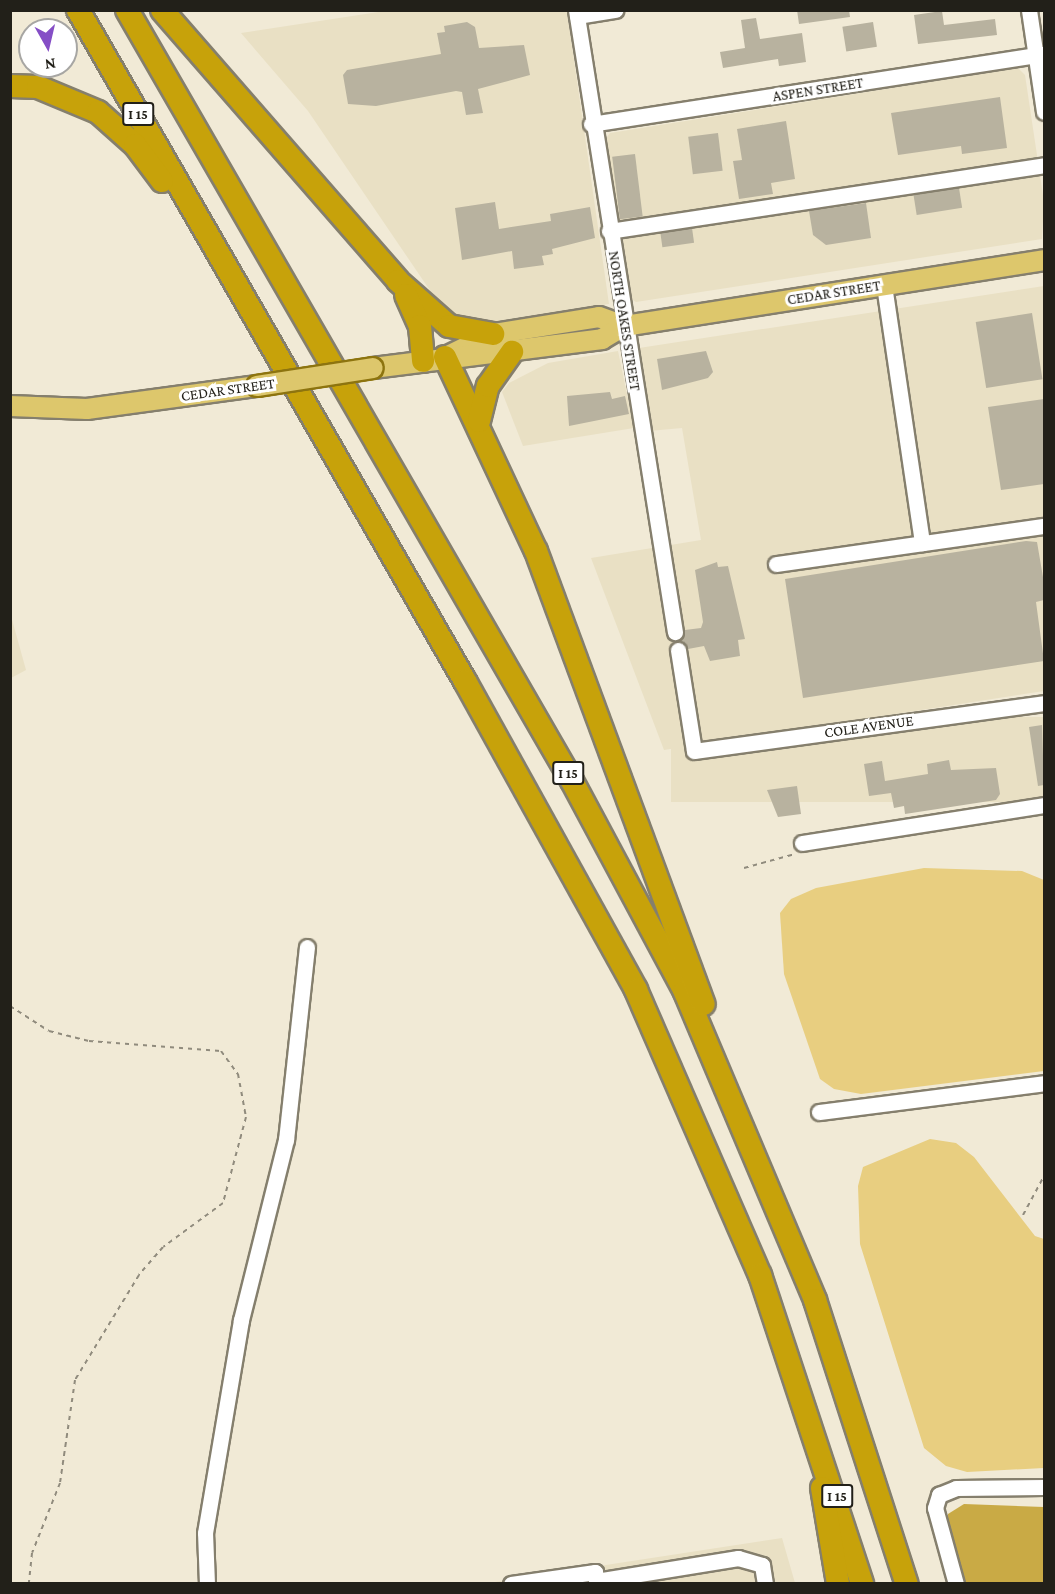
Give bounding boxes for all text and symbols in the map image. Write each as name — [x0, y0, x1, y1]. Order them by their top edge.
north arrow — [18, 18, 78, 78]
text: N — [44, 55, 57, 74]
street label: ASPEN STREET — [771, 74, 865, 106]
road number: I 15 — [122, 103, 154, 125]
street label: NORTH OAKES STREET — [604, 250, 644, 392]
street label: CEDAR STREET — [786, 277, 882, 309]
street label: CEDAR STREET — [180, 375, 276, 405]
street label: COLE AVENUE — [823, 712, 915, 742]
road number: I 15 — [552, 762, 584, 784]
road number: I 15 — [820, 1485, 854, 1507]

